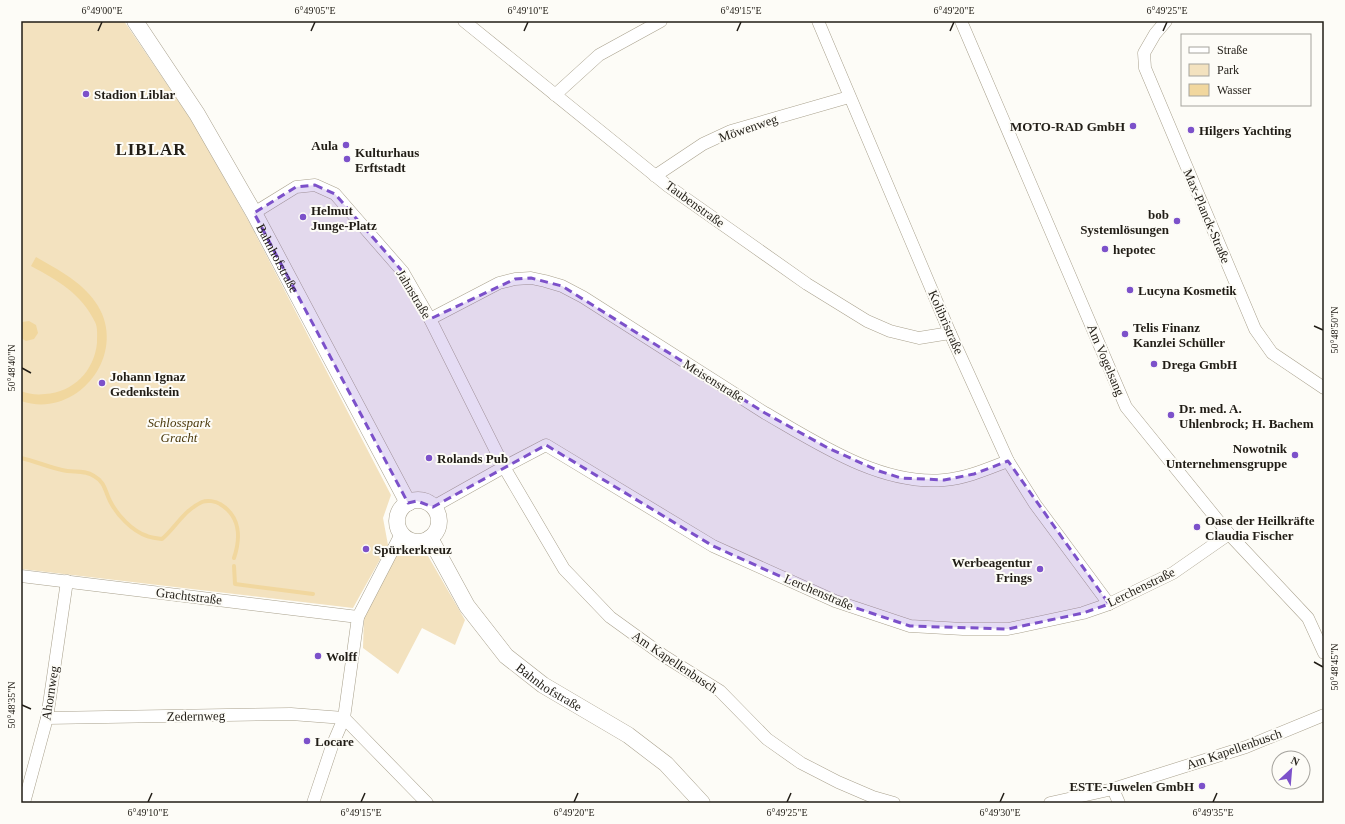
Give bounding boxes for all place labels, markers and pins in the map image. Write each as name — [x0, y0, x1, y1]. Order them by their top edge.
place label: Stadion Liblar — [94, 87, 176, 102]
marker: Stadion Liblar — [81, 89, 91, 99]
place label: MOTO-RAD GmbH — [1010, 119, 1125, 134]
marker: MOTO-RAD GmbH — [1128, 121, 1138, 131]
place label: Hilgers Yachting — [1199, 123, 1292, 138]
marker: Hilgers Yachting — [1186, 125, 1196, 135]
place label: Aula — [311, 138, 338, 153]
marker: Aula — [341, 140, 351, 150]
place label: Kulturhaus Erftstadt — [355, 145, 419, 175]
marker: Kulturhaus Erftstadt — [342, 154, 352, 164]
place label: Helmut Junge-Platz — [311, 203, 377, 233]
place label: bob Systemlösungen — [1080, 207, 1170, 237]
marker: Helmut Junge-Platz — [298, 212, 308, 222]
marker: bob Systemlösungen — [1172, 216, 1182, 226]
place label: hepotec — [1113, 242, 1156, 257]
marker: hepotec — [1100, 244, 1110, 254]
place label: Lucyna Kosmetik — [1138, 283, 1237, 298]
marker: Lucyna Kosmetik — [1125, 285, 1135, 295]
place label: Telis Finanz Kanzlei Schüller — [1133, 320, 1225, 350]
marker: Telis Finanz Kanzlei Schüller — [1120, 329, 1130, 339]
place label: Drega GmbH — [1162, 357, 1237, 372]
marker: Drega GmbH — [1149, 359, 1159, 369]
place label: Johann Ignaz Gedenkstein — [110, 369, 186, 399]
marker: Johann Ignaz Gedenkstein — [97, 378, 107, 388]
place label: Dr. med. A. Uhlenbrock; H. Bachem — [1179, 401, 1314, 431]
marker: Dr. med. A. Uhlenbrock; H. Bachem — [1166, 410, 1176, 420]
place label: Nowotnik Unternehmensgruppe — [1166, 441, 1288, 471]
marker: Nowotnik Unternehmensgruppe — [1290, 450, 1300, 460]
place label: Rolands Pub — [437, 451, 508, 466]
marker: Rolands Pub — [424, 453, 434, 463]
place label: Oase der Heilkräfte Claudia Fischer — [1205, 513, 1315, 543]
marker: Oase der Heilkräfte Claudia Fischer — [1192, 522, 1202, 532]
place label: Spürkerkreuz — [374, 542, 452, 557]
marker: Spürkerkreuz — [361, 544, 371, 554]
place label: Werbeagentur Frings — [952, 555, 1032, 585]
marker: Werbeagentur Frings — [1035, 564, 1045, 574]
place label: Wolff — [326, 649, 358, 664]
marker: Wolff — [313, 651, 323, 661]
place label: Locare — [315, 734, 354, 749]
marker: Locare — [302, 736, 312, 746]
place label: ESTE-Juwelen GmbH — [1069, 779, 1194, 794]
marker: ESTE-Juwelen GmbH — [1197, 781, 1207, 791]

